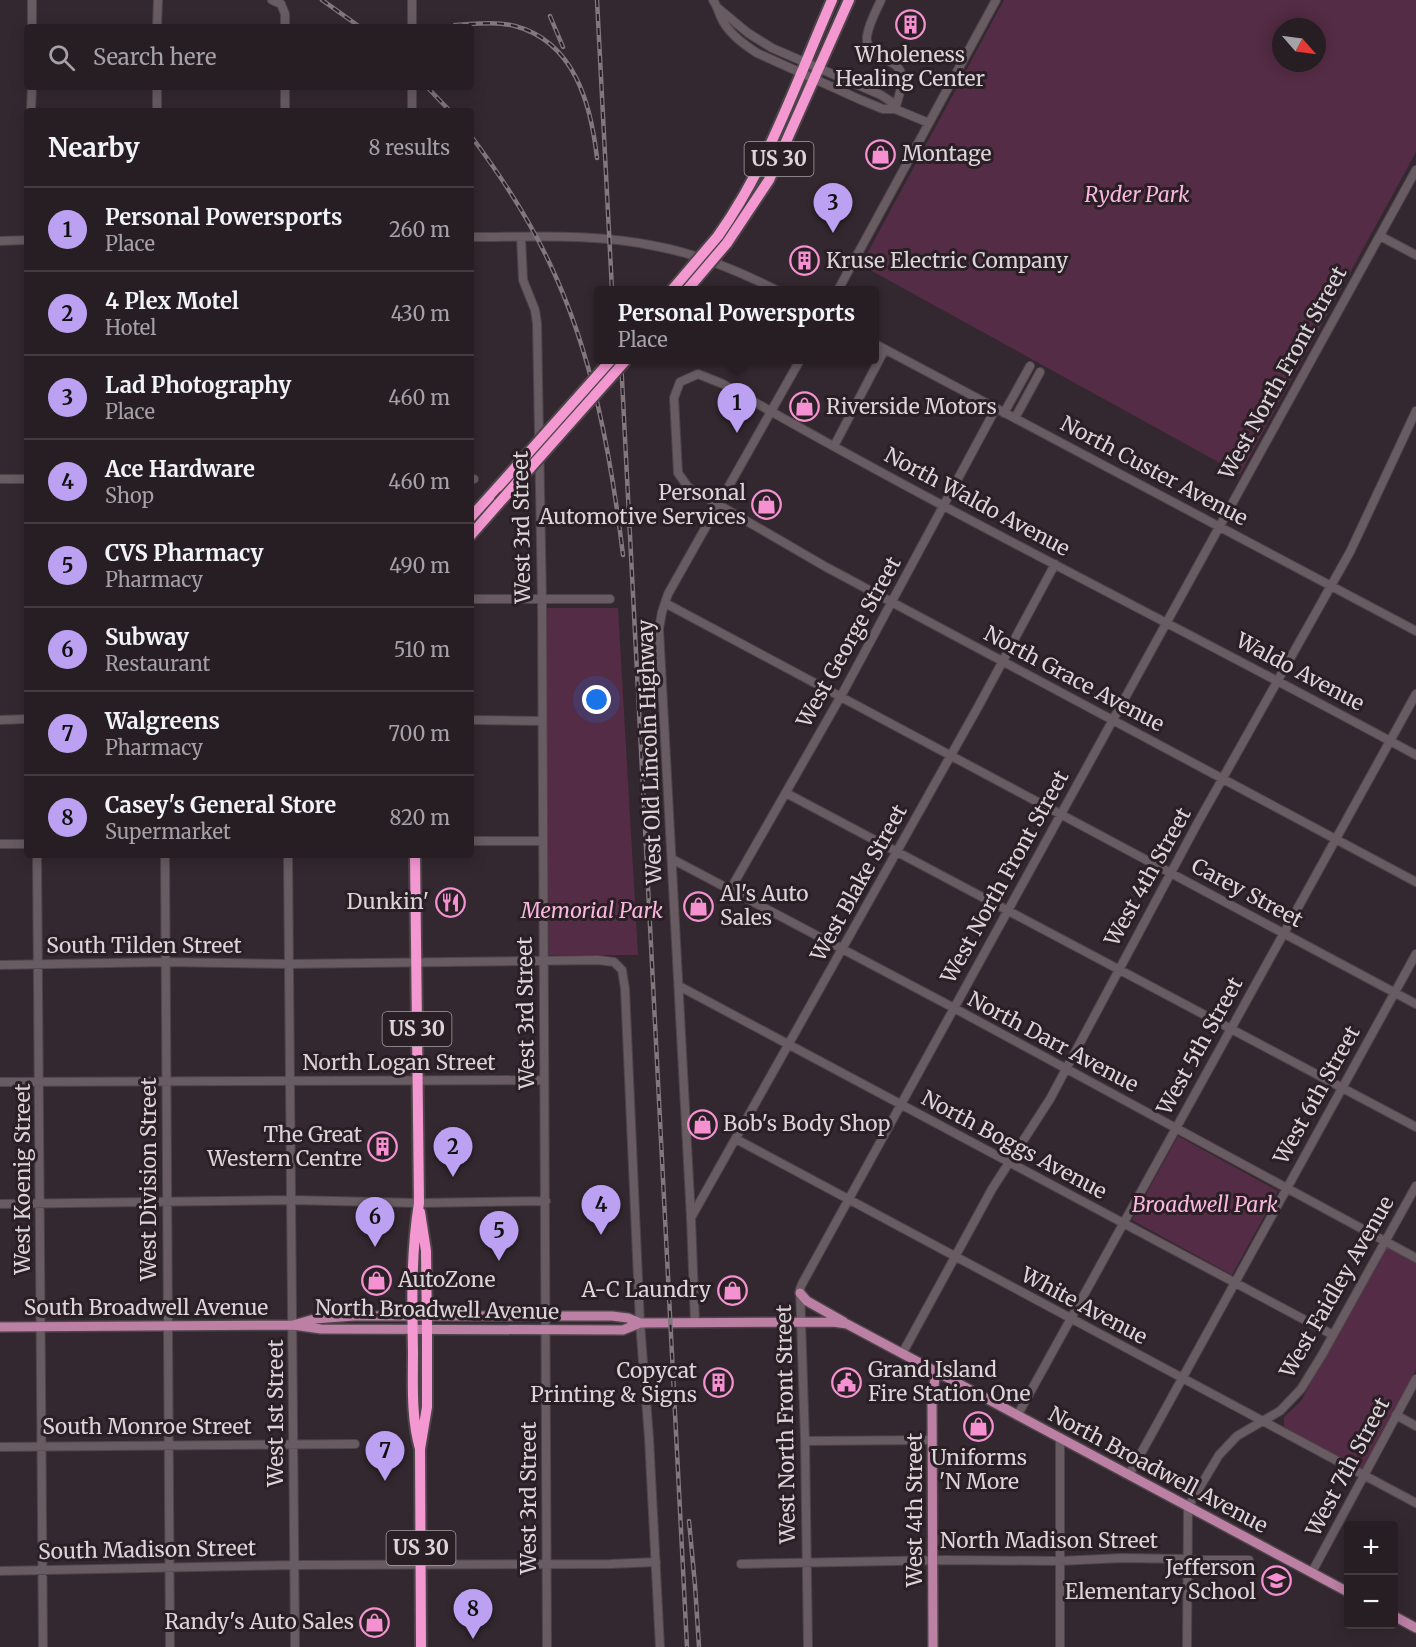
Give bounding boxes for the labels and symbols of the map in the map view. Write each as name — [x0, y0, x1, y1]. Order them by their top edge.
building icon: Wholeness Healing Center — [894, 8, 926, 40]
north arrow — [1272, 18, 1326, 72]
place label: Wholeness Healing Center — [835, 41, 985, 92]
shop icon: Montage — [865, 138, 897, 170]
place label: Montage — [902, 140, 992, 167]
road number: US 30 — [744, 142, 814, 176]
park label: Ryder Park — [1085, 181, 1190, 208]
pin: 3 — [814, 184, 852, 233]
building icon: Kruse Electric Company — [789, 245, 821, 277]
place label: Kruse Electric Company — [826, 247, 1069, 274]
street label: West North Front Street — [1212, 262, 1352, 485]
pin: 1 — [718, 384, 756, 433]
shop icon: Riverside Motors — [789, 391, 821, 423]
place label: Riverside Motors — [826, 393, 997, 420]
street label: North Custer Avenue — [1056, 410, 1253, 531]
street label: North Waldo Avenue — [880, 441, 1075, 562]
street label: West 3rd Street — [507, 450, 536, 605]
place label: Personal Automotive Services — [538, 479, 746, 530]
shop icon: Personal Automotive Services — [751, 489, 783, 521]
street label: West George Street — [790, 552, 907, 733]
street label: West Old Lincoln Highway — [631, 618, 668, 886]
street label: North Grace Avenue — [980, 620, 1169, 737]
street label: Waldo Avenue — [1230, 626, 1369, 717]
your location — [582, 685, 611, 714]
street label: West North Front Street — [934, 766, 1074, 989]
street label: West Blake Street — [804, 800, 913, 967]
street label: West 4th Street — [1098, 803, 1197, 952]
street label: Carey Street — [1187, 852, 1308, 933]
place label: Al's Auto Sales — [719, 880, 808, 931]
restaurant icon: Dunkin' — [434, 886, 466, 918]
place label: Dunkin' — [347, 888, 429, 915]
shop icon: Al's Auto Sales — [683, 890, 715, 922]
park label: Memorial Park — [520, 897, 664, 924]
street label: South Tilden Street — [46, 932, 242, 959]
street label: West 3rd Street — [511, 936, 540, 1091]
street label: West 5th Street — [1150, 972, 1249, 1120]
street label: North Darr Avenue — [963, 985, 1143, 1098]
road number: US 30 — [382, 1012, 452, 1046]
street label: West 6th Street — [1267, 1021, 1366, 1170]
street label: North Logan Street — [302, 1049, 496, 1076]
street label: West Division Street — [135, 1077, 162, 1282]
street label: West Koenig Street — [9, 1083, 36, 1276]
street label: North Boggs Avenue — [917, 1084, 1112, 1205]
shop icon: Bob's Body Shop — [686, 1108, 718, 1140]
place label: Bob's Body Shop — [723, 1110, 891, 1137]
place label: The Great Western Centre — [206, 1121, 362, 1172]
pin: 2 — [434, 1128, 472, 1177]
building icon: The Great Western Centre — [367, 1131, 399, 1163]
pin: 4 — [582, 1186, 620, 1235]
park label: Broadwell Park — [1132, 1191, 1279, 1218]
street label: West Faidley Avenue — [1273, 1191, 1400, 1383]
pin: 6 — [356, 1198, 394, 1247]
pin: 5 — [480, 1212, 518, 1261]
street label: White Avenue — [1016, 1261, 1152, 1350]
shop icon: AutoZone — [361, 1264, 393, 1296]
place label: AutoZone — [397, 1266, 496, 1293]
shop icon: A-C Laundry — [716, 1274, 748, 1306]
place label: A-C Laundry — [581, 1276, 712, 1303]
street label: South Broadwell Avenue — [24, 1294, 268, 1321]
street label: North Broadwell Avenue — [315, 1294, 559, 1325]
street label: West North Front Street — [770, 1304, 801, 1545]
street label: West 1st Street — [262, 1339, 289, 1488]
place label: Grand Island Fire Station One — [868, 1356, 1030, 1407]
place label: Copycat Printing & Signs — [530, 1357, 697, 1408]
public building icon: Grand Island Fire Station One — [831, 1366, 863, 1398]
building icon: Copycat Printing & Signs — [702, 1367, 734, 1399]
street label: West 7th Street — [1299, 1393, 1395, 1542]
street label: North Broadwell Avenue — [1044, 1400, 1272, 1539]
shop icon: Uniforms 'N More — [963, 1411, 995, 1443]
street label: South Monroe Street — [42, 1413, 252, 1440]
street label: West 3rd Street — [515, 1422, 542, 1575]
pin: 7 — [366, 1432, 404, 1481]
street label: West 4th Street — [901, 1433, 928, 1588]
place label: Uniforms 'N More — [931, 1444, 1027, 1495]
street label: North Madison Street — [940, 1527, 1158, 1554]
road number: US 30 — [386, 1531, 456, 1565]
street label: South Madison Street — [38, 1534, 256, 1565]
place label: Jefferson Elementary School — [1065, 1554, 1257, 1605]
school or university icon: Jefferson Elementary School — [1261, 1564, 1293, 1596]
pin: 8 — [454, 1590, 492, 1639]
shop icon: Randy's Auto Sales — [359, 1606, 391, 1638]
place label: Randy's Auto Sales — [164, 1608, 354, 1635]

